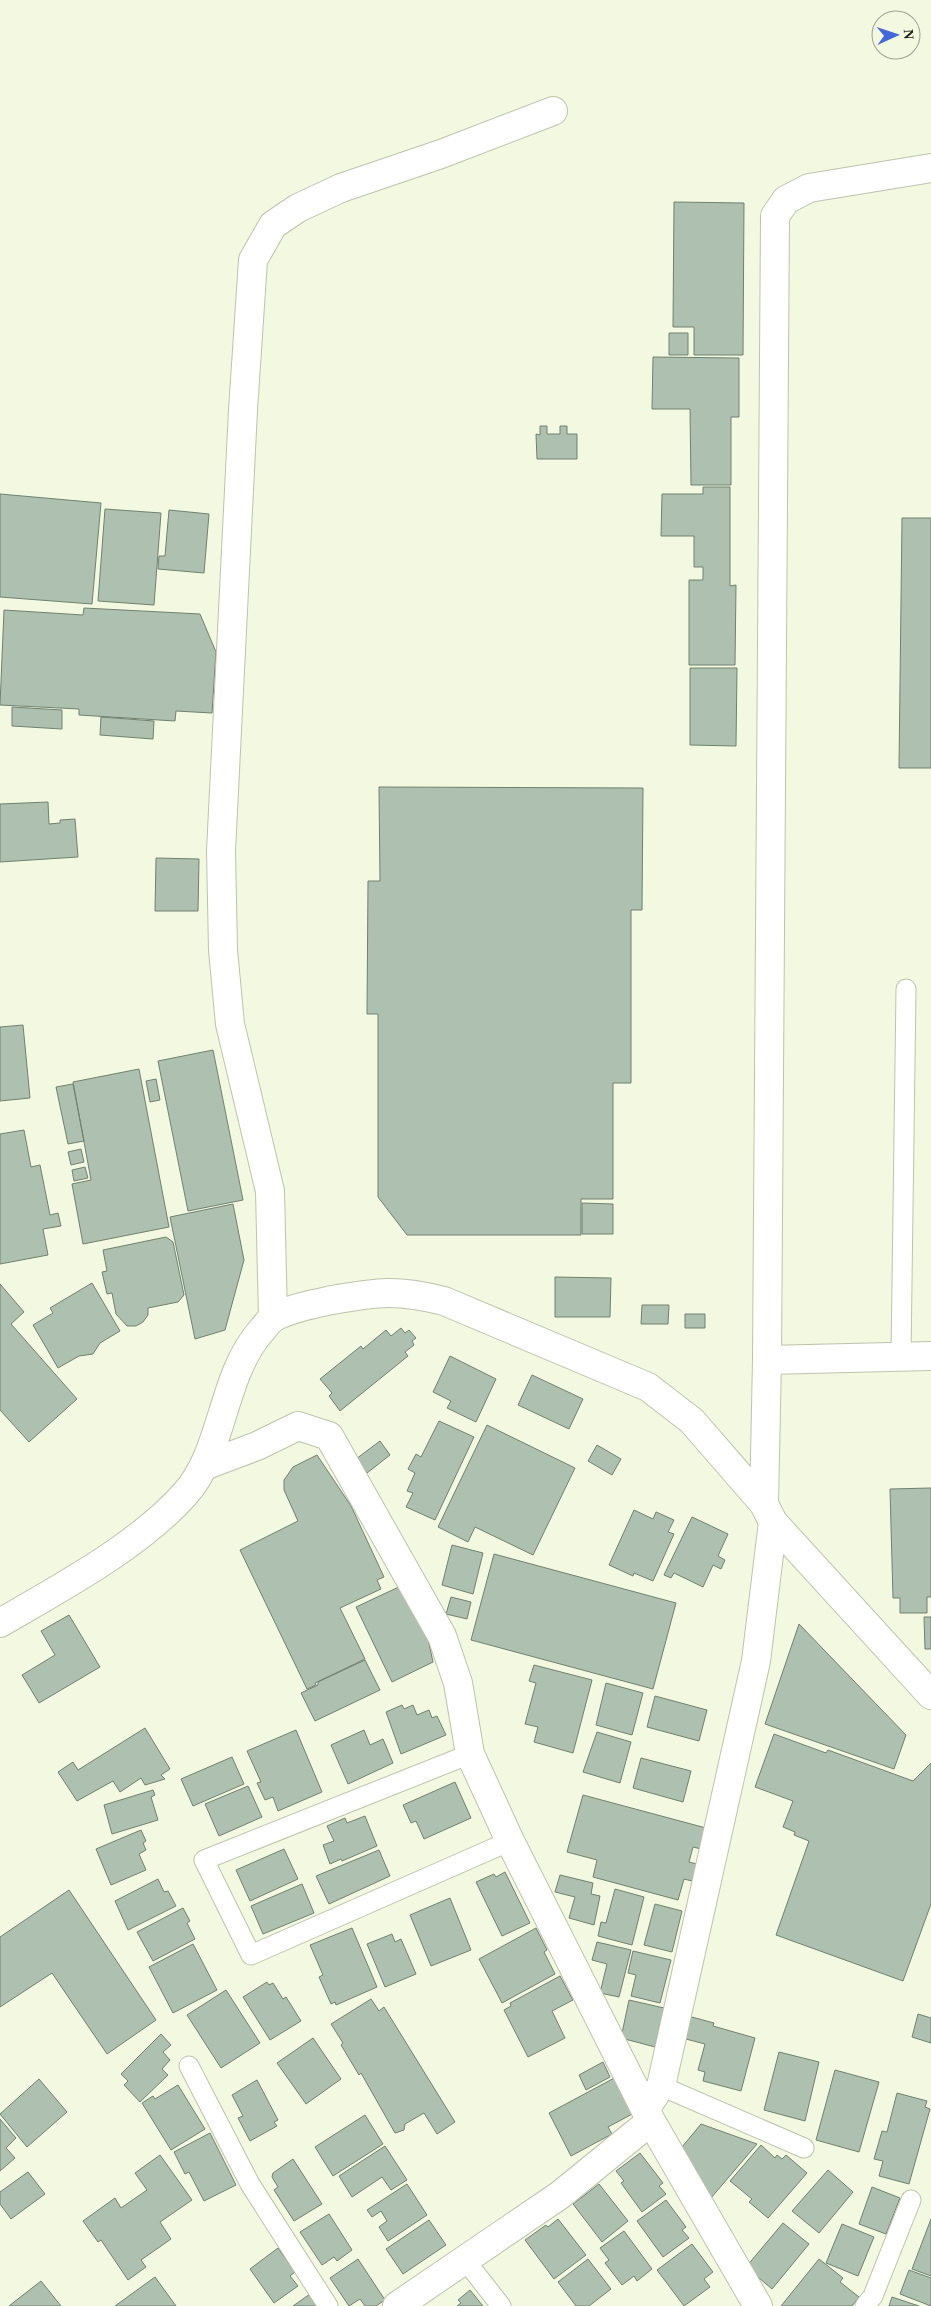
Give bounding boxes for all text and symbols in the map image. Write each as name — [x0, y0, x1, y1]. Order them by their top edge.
north arrow — [871, 10, 921, 60]
text: N — [901, 29, 916, 40]

